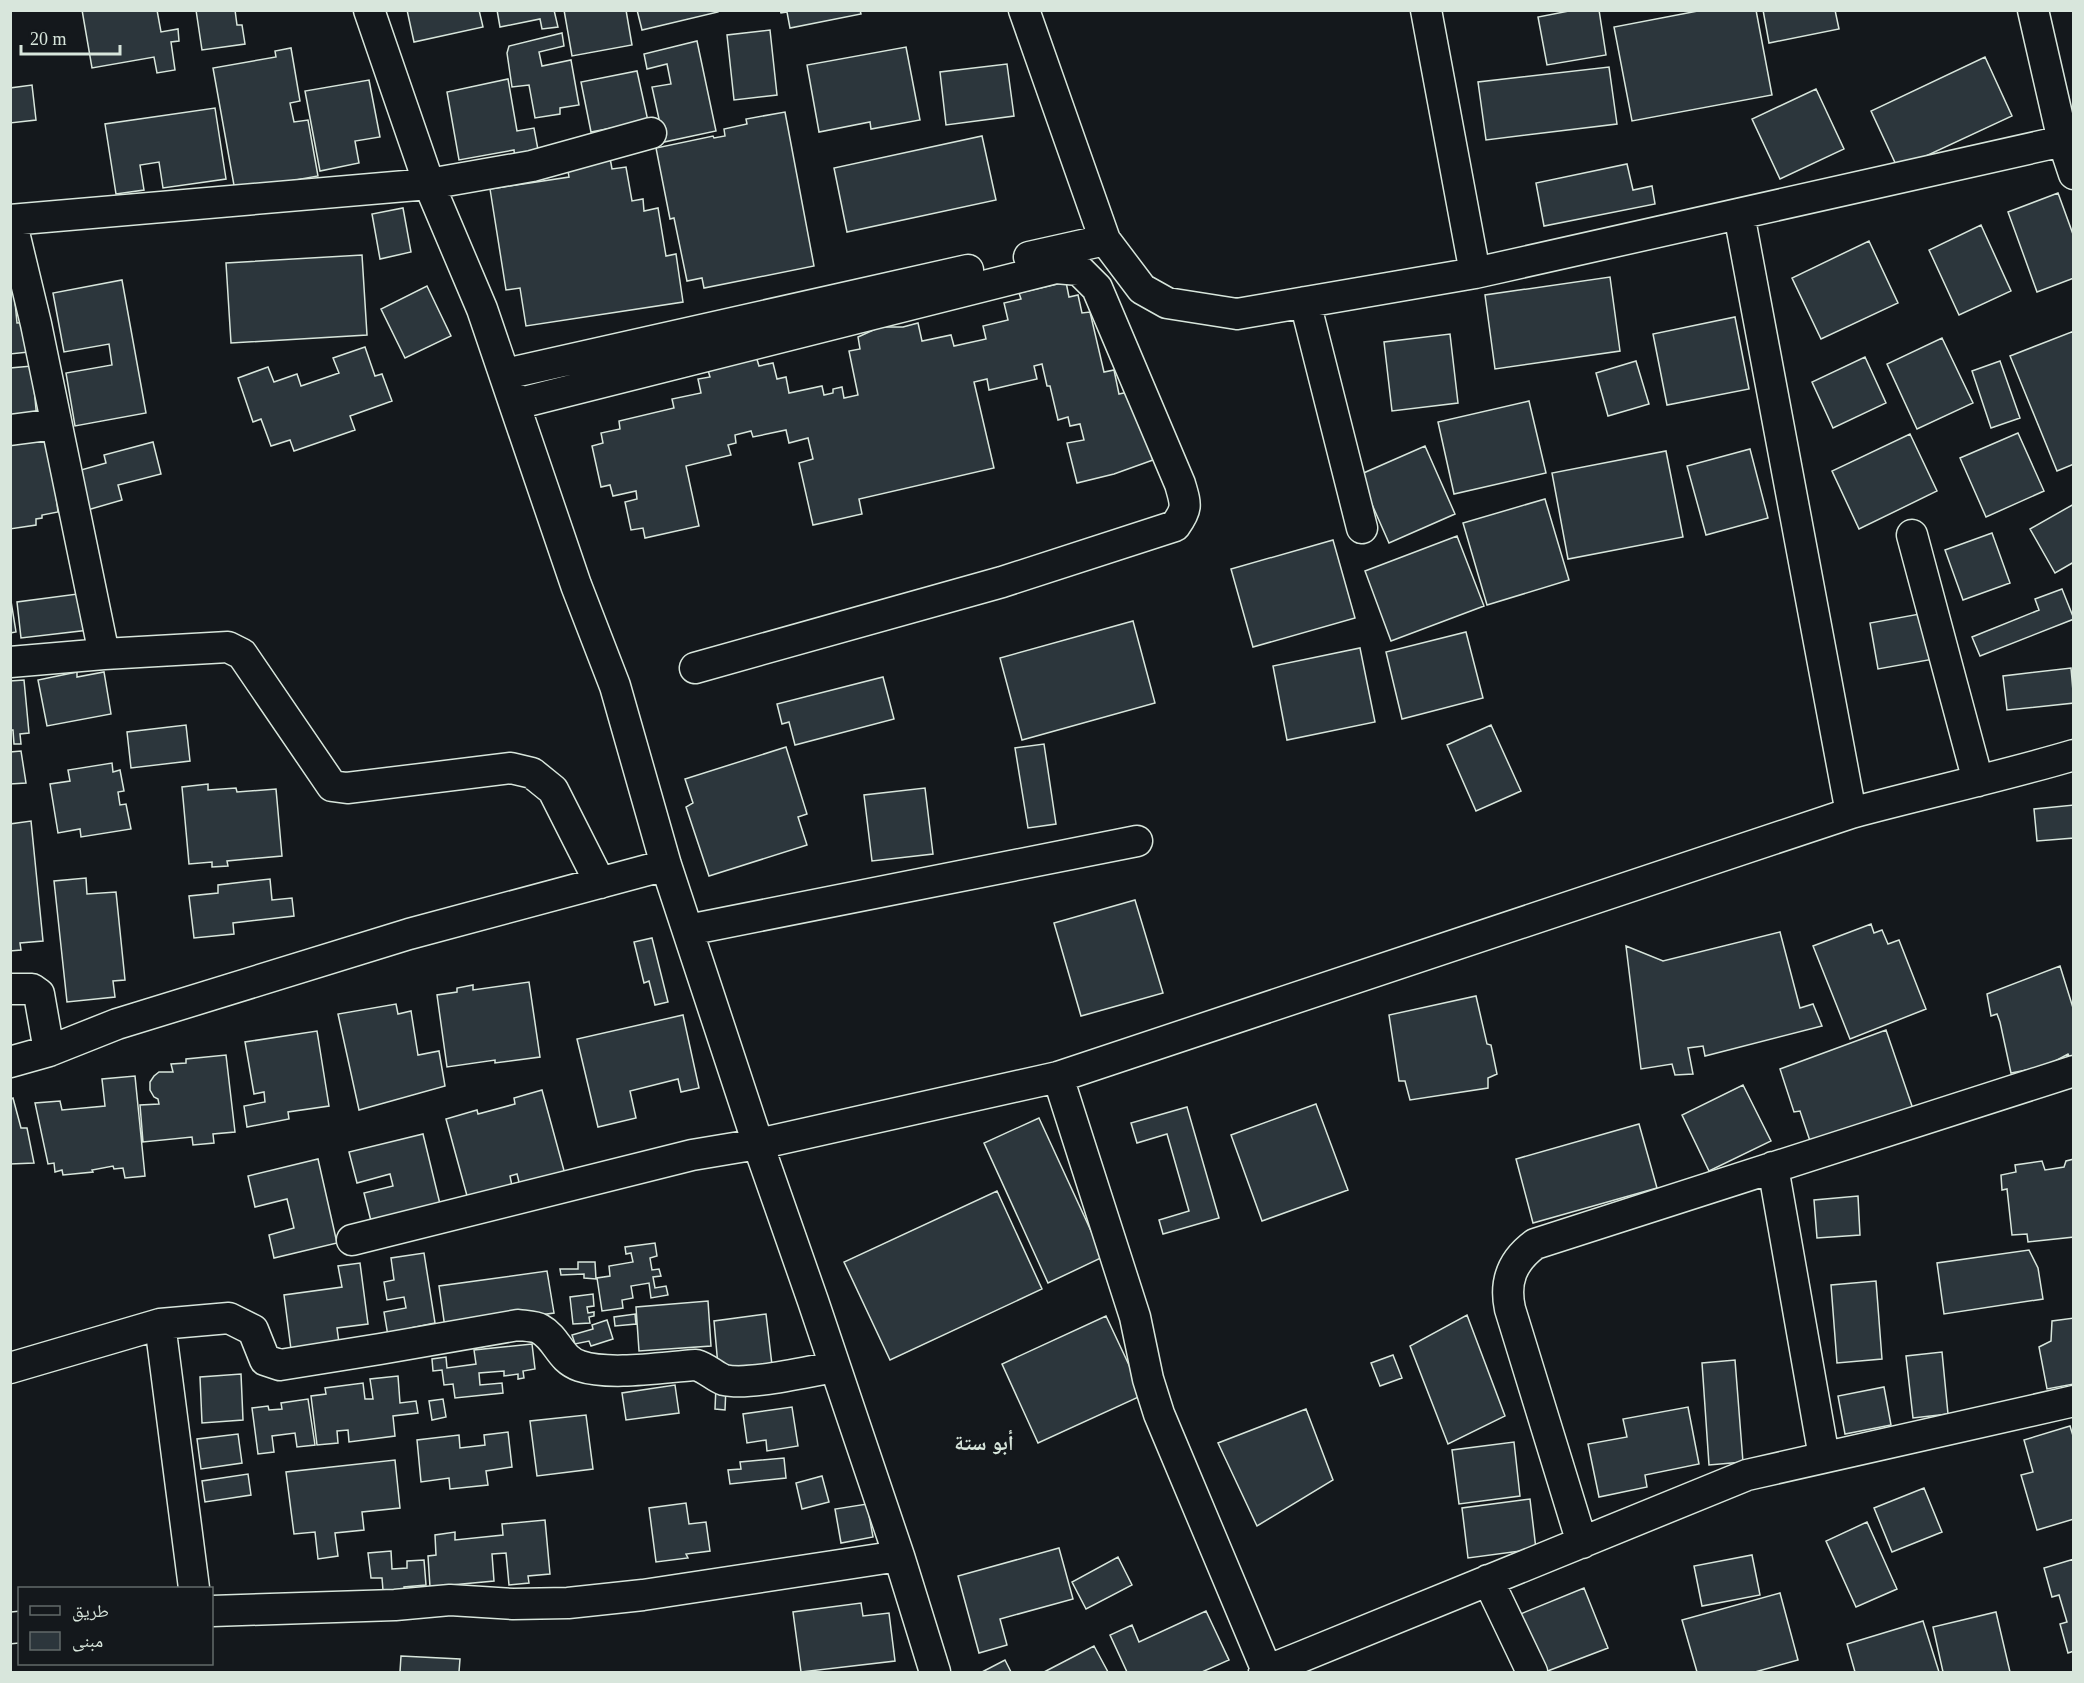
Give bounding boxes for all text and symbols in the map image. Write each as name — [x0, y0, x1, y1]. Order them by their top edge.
scale bar — [21, 18, 120, 56]
text: 20 m — [30, 29, 67, 49]
district label: أبو ستة — [954, 1429, 1014, 1455]
legend — [18, 1587, 213, 1665]
text: طريق — [72, 1601, 109, 1622]
text: مبنى — [72, 1631, 103, 1652]

